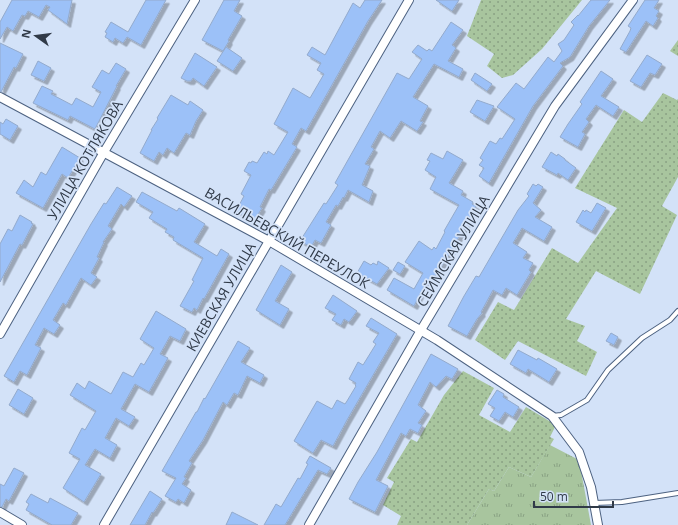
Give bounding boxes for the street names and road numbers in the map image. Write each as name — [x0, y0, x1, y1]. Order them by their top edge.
street label: УЛИЦА КОТЛЯКОВА — [43, 96, 127, 223]
street label: ВАСИЛЬЕВСКИЙ ПЕРЕУЛОК — [201, 183, 373, 293]
street label: СЕЙМСКАЯ УЛИЦА — [412, 191, 493, 310]
street label: КИЕВСКАЯ УЛИЦА — [182, 239, 260, 355]

